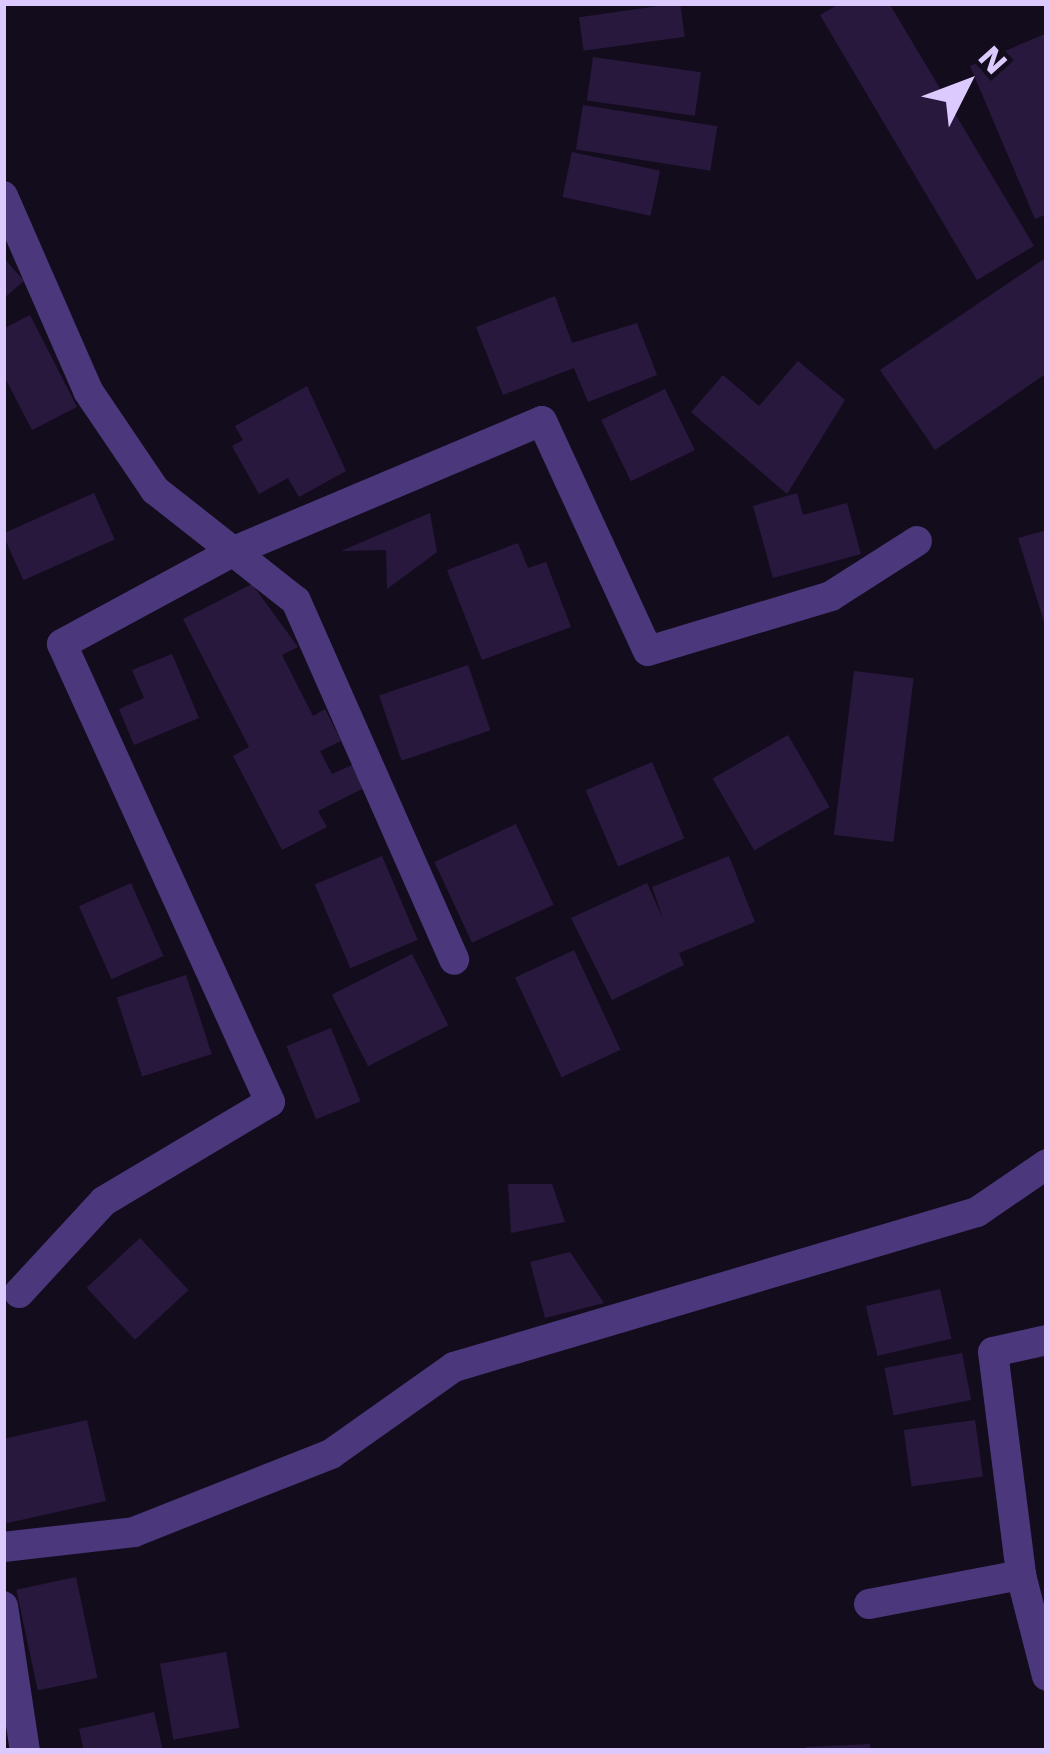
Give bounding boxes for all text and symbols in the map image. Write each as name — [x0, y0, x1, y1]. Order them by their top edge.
north arrow — [906, 24, 1026, 144]
text: N — [970, 37, 1016, 82]

